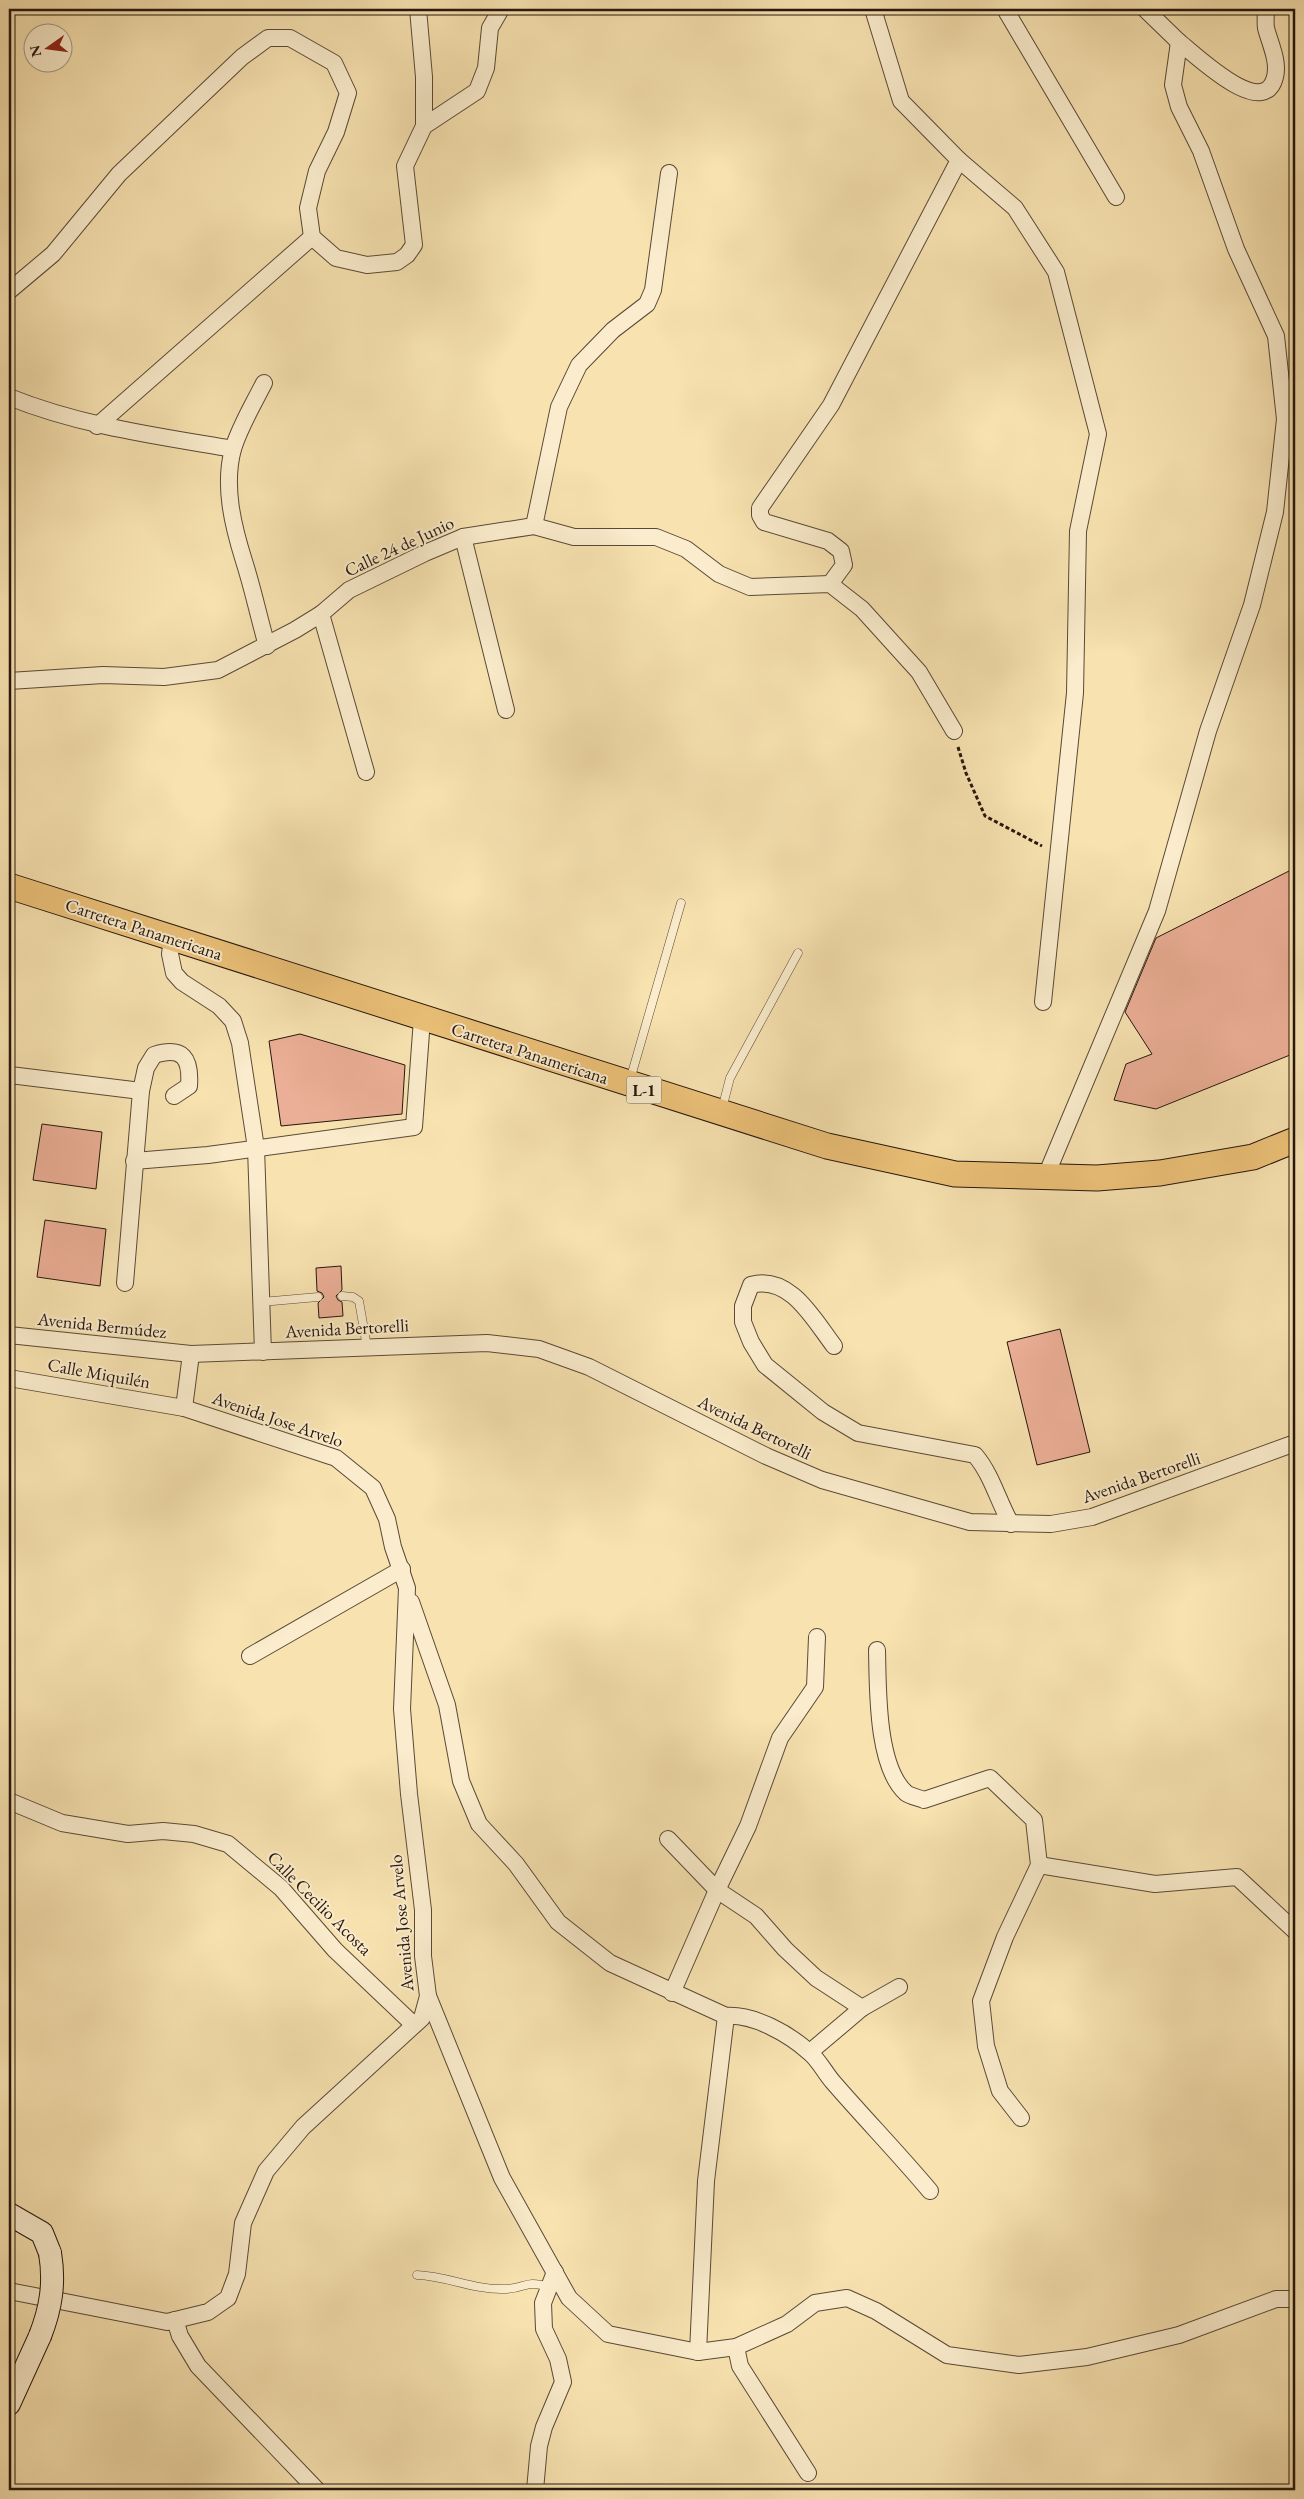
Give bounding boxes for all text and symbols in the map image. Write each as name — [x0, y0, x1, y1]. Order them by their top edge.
north arrow — [22, 22, 72, 72]
text: N — [25, 43, 45, 59]
street label: Calle 24 de Junio — [341, 511, 458, 581]
street label: Carretera Panamericana — [63, 893, 226, 965]
street label: Carretera Panamericana — [449, 1017, 612, 1089]
road number: L-1 — [626, 1076, 662, 1104]
street label: Avenida Bermúdez — [35, 1307, 168, 1343]
street label: Avenida Bertorelli — [284, 1313, 410, 1343]
street label: Calle Miquilén — [46, 1353, 153, 1393]
street label: Avenida Jose Arvelo — [209, 1385, 347, 1452]
street label: Avenida Bertorelli — [693, 1389, 816, 1465]
street label: Avenida Bertorelli — [1078, 1446, 1204, 1508]
street label: Calle Cecilio Acosta — [263, 1846, 378, 1961]
street label: Avenida Jose Arvelo — [384, 1854, 419, 1993]

